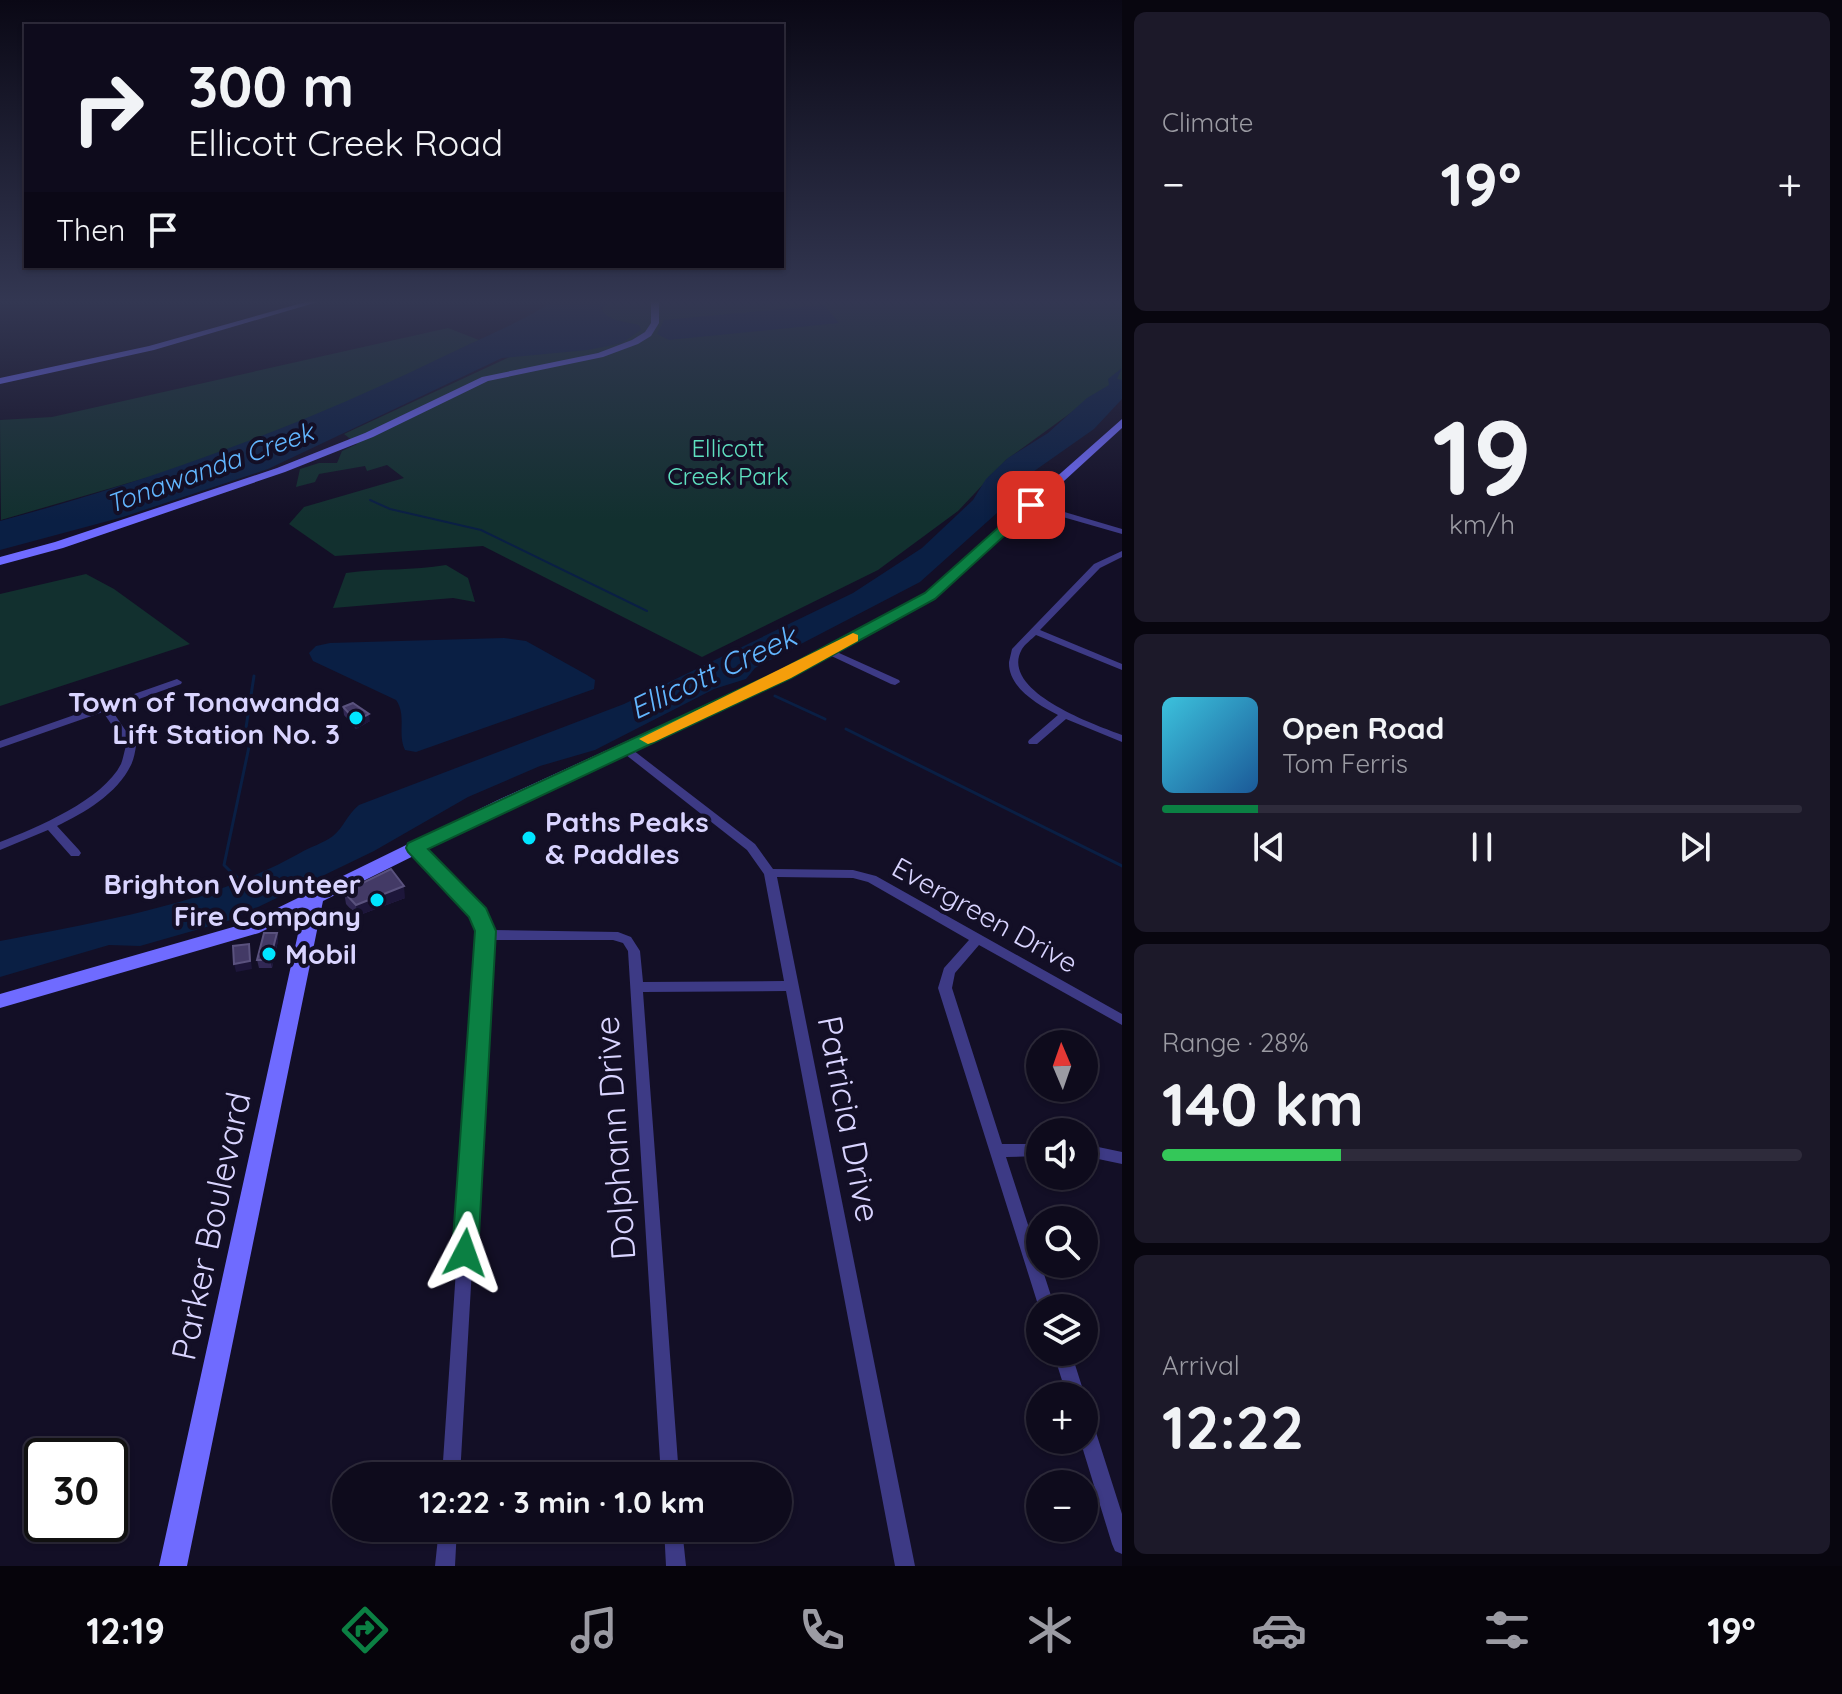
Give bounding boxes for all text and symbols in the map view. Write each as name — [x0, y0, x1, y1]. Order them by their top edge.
text: 300 m — [188, 51, 354, 121]
icon: right — [56, 56, 160, 160]
text: Climate — [1162, 106, 1253, 139]
text: Ellicott Creek Road — [188, 120, 503, 165]
text: 19° — [1441, 146, 1522, 221]
text: − — [1162, 156, 1185, 211]
text: + — [1777, 156, 1802, 211]
icon: arrive — [141, 208, 185, 252]
text: Then — [56, 211, 125, 249]
text: 19 — [1432, 391, 1532, 521]
water label: Tonawanda Creek — [102, 414, 320, 520]
park label: Ellicott Creek Park — [667, 433, 789, 491]
pin — [997, 471, 1065, 539]
icon: arrive — [1009, 483, 1053, 527]
text: km/h — [1449, 508, 1515, 541]
water label: Ellicott Creek — [623, 616, 805, 727]
place label: Town of Tonawanda Lift Station No. 3 — [68, 684, 340, 751]
marker: Town of Tonawanda Lift Station No. 3 — [347, 709, 365, 727]
text: Open Road — [1282, 709, 1444, 747]
text: Tom Ferris — [1282, 747, 1408, 780]
place label: Paths Peaks & Paddles — [545, 804, 709, 871]
icon: previous — [1247, 825, 1291, 869]
icon: pause — [1460, 825, 1504, 869]
icon: next — [1673, 825, 1717, 869]
marker: Paths Peaks & Paddles — [520, 829, 538, 847]
street label: Evergreen Drive — [886, 849, 1084, 980]
place label: Brighton Volunteer Fire Company — [103, 866, 361, 933]
marker: Brighton Volunteer Fire Company — [368, 891, 386, 909]
place label: Mobil — [285, 936, 357, 971]
marker: Mobil — [260, 945, 278, 963]
street label: Patricia Drive — [808, 1012, 891, 1226]
street label: Dolphann Drive — [585, 1015, 644, 1261]
text: Range · 28% — [1162, 1026, 1309, 1059]
north arrow — [1026, 1030, 1098, 1102]
map controls — [1026, 1030, 1098, 1542]
text: 140 km — [1162, 1066, 1364, 1141]
street label: Parker Boulevard — [161, 1088, 260, 1364]
button: sound — [1026, 1118, 1098, 1190]
button: search — [1026, 1206, 1098, 1278]
position arrow — [423, 1211, 507, 1295]
button: layers — [1026, 1294, 1098, 1366]
text: Arrival — [1162, 1349, 1240, 1382]
button: + — [1026, 1382, 1098, 1454]
text: 12:22 — [1162, 1389, 1304, 1464]
speed limit sign: 30 — [24, 1438, 128, 1542]
button: − — [1026, 1470, 1098, 1542]
text: 12:22 · 3 min · 1.0 km — [419, 1483, 705, 1521]
icon: directions — [337, 1602, 393, 1658]
icon: music — [566, 1602, 622, 1658]
icon: phone — [794, 1602, 850, 1658]
icon: climate — [1022, 1602, 1078, 1658]
icon: car — [1251, 1602, 1307, 1658]
icon: filters — [1479, 1602, 1535, 1658]
text: 12:19 — [86, 1608, 165, 1653]
text: 19° — [1707, 1608, 1756, 1653]

